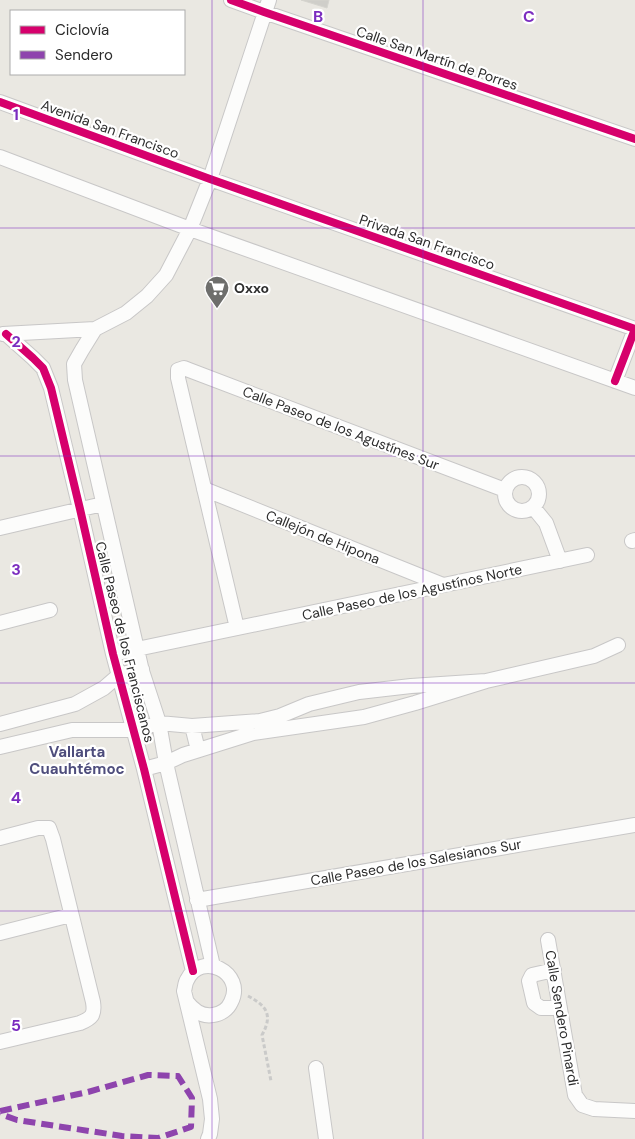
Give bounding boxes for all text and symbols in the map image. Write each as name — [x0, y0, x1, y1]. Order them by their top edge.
text: B — [313, 6, 323, 27]
text: C — [523, 6, 535, 27]
legend — [10, 10, 185, 75]
text: Ciclovía — [55, 20, 109, 40]
street label: Calle San Martín de Porres — [354, 22, 520, 94]
text: Sendero — [55, 45, 113, 65]
street label: Avenida San Francisco — [39, 96, 181, 162]
text: 1 — [13, 104, 19, 125]
street label: Privada San Francisco — [357, 210, 497, 274]
supermarket icon: Oxxo — [204, 275, 230, 309]
place label: Oxxo — [234, 279, 269, 297]
text: 2 — [11, 331, 21, 352]
street label: Calle Paseo de los Agustínes Sur — [240, 382, 442, 474]
street label: Callejón de Hipona — [263, 506, 383, 568]
street label: Calle Paseo de los Franciscanos — [91, 540, 159, 744]
text: 3 — [11, 559, 21, 580]
street label: Calle Paseo de los Agustínos Norte — [300, 560, 524, 624]
district label: Vallarta Cuauhtémoc — [29, 742, 125, 779]
text: 4 — [11, 787, 21, 808]
street label: Calle Paseo de los Salesianos Sur — [309, 835, 523, 889]
street label: Calle Sendero Pinardi — [541, 949, 583, 1087]
text: 5 — [11, 1015, 21, 1036]

